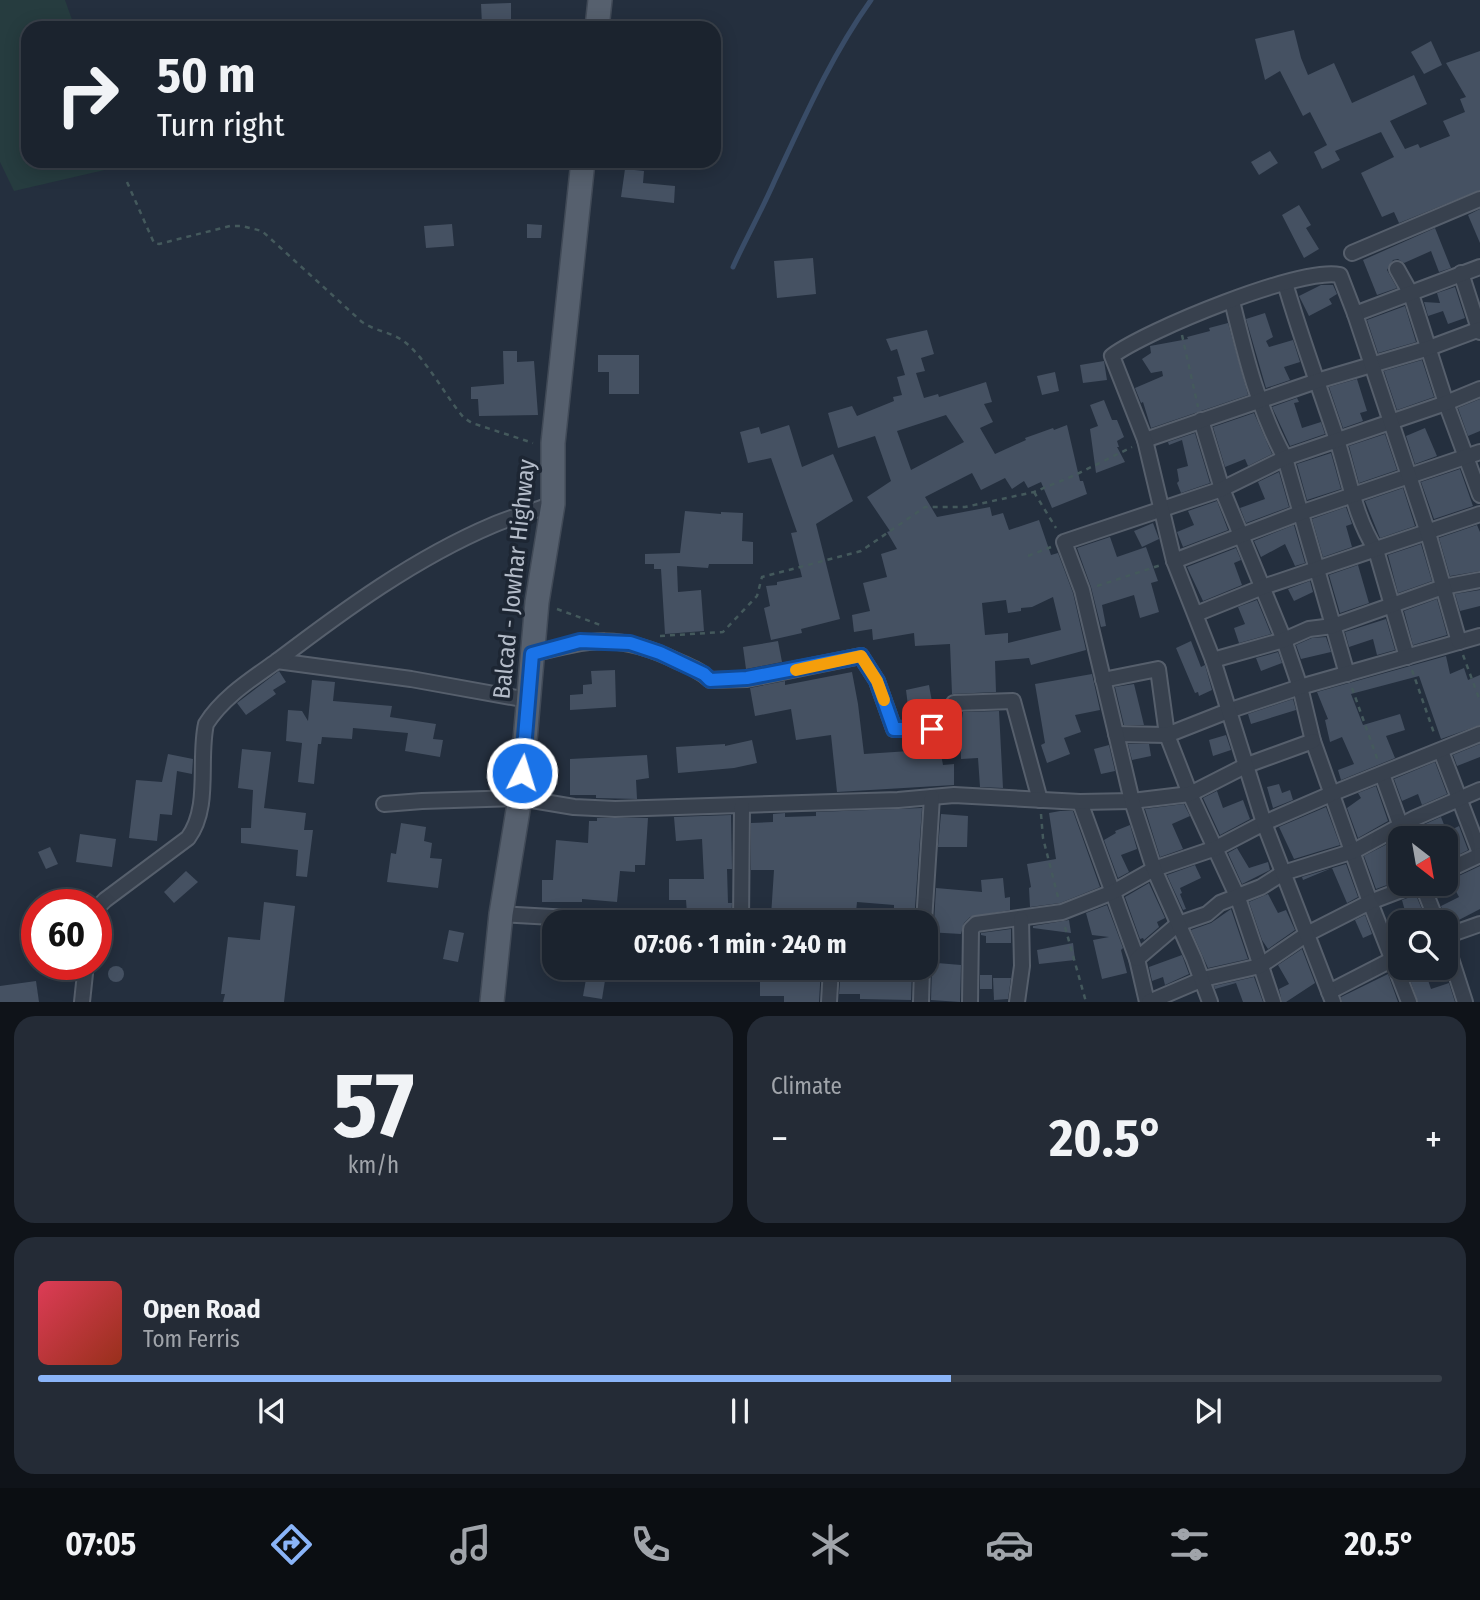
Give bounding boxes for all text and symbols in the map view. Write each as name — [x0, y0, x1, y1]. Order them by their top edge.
text: 50 m — [157, 46, 255, 105]
icon: right — [42, 49, 133, 140]
text: Turn right — [157, 106, 284, 144]
street label: Balcad - Jowhar Highway — [487, 457, 541, 700]
pin — [902, 699, 962, 759]
icon: arrive — [913, 710, 951, 748]
position arrow — [485, 736, 559, 810]
north arrow — [1388, 826, 1458, 896]
map controls — [1388, 826, 1458, 980]
speed limit sign: 60 — [21, 889, 112, 980]
button: search — [1388, 910, 1458, 980]
text: 07:06 · 1 min · 240 m — [633, 929, 847, 960]
text: 57 — [333, 1051, 414, 1160]
text: Climate — [771, 1072, 842, 1100]
text: 20.5° — [1049, 1107, 1164, 1170]
text: − — [771, 1116, 788, 1162]
text: + — [1425, 1116, 1442, 1162]
text: km/h — [348, 1151, 399, 1179]
text: Open Road — [143, 1294, 261, 1325]
text: Tom Ferris — [143, 1325, 240, 1353]
icon: previous — [253, 1392, 291, 1430]
icon: pause — [721, 1392, 759, 1430]
icon: next — [1189, 1392, 1227, 1430]
icon: directions — [267, 1520, 316, 1569]
icon: music — [446, 1520, 495, 1569]
icon: phone — [626, 1520, 675, 1569]
icon: climate — [806, 1520, 855, 1569]
icon: car — [985, 1520, 1034, 1569]
icon: filters — [1165, 1520, 1214, 1569]
text: 07:05 — [65, 1525, 136, 1563]
text: 20.5° — [1344, 1525, 1415, 1563]

